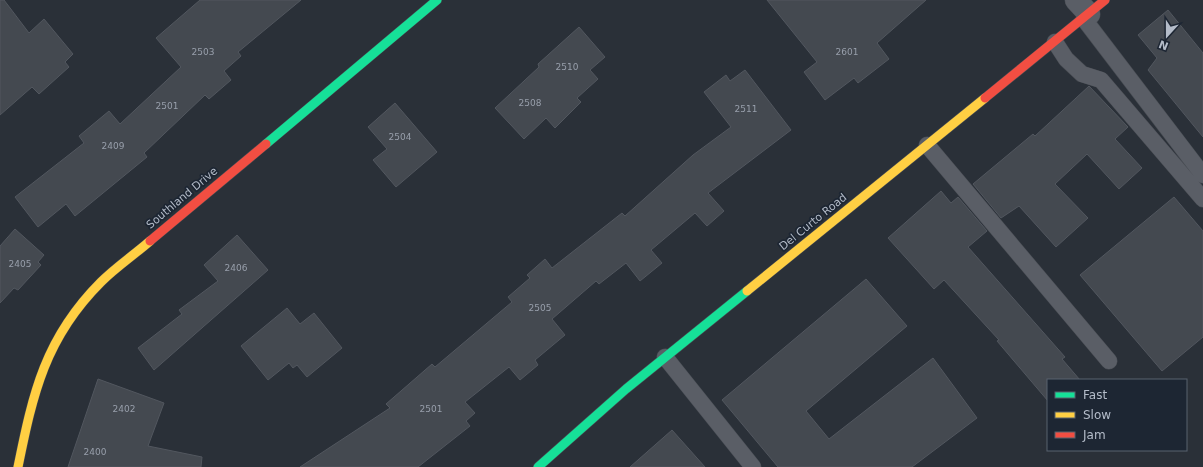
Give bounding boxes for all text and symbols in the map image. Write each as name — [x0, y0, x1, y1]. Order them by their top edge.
north arrow — [1147, 16, 1187, 56]
text: N — [1157, 37, 1170, 53]
house number: 2503 — [192, 47, 214, 57]
house number: 2601 — [836, 47, 858, 57]
house number: 2510 — [556, 62, 579, 72]
house number: 2508 — [519, 98, 542, 108]
house number: 2501 — [156, 101, 178, 111]
house number: 2511 — [735, 104, 757, 114]
house number: 2504 — [389, 132, 412, 142]
house number: 2409 — [102, 141, 125, 151]
street label: Southland Drive — [144, 164, 220, 231]
street label: Del Curto Road — [777, 191, 849, 253]
house number: 2405 — [9, 259, 31, 269]
house number: 2406 — [225, 263, 248, 273]
house number: 2505 — [529, 303, 551, 313]
legend — [1047, 379, 1187, 451]
text: Fast — [1083, 388, 1107, 402]
house number: 2402 — [113, 404, 135, 414]
house number: 2501 — [420, 404, 442, 414]
text: Slow — [1083, 408, 1111, 422]
text: Jam — [1082, 428, 1106, 442]
house number: 2400 — [84, 447, 107, 457]

